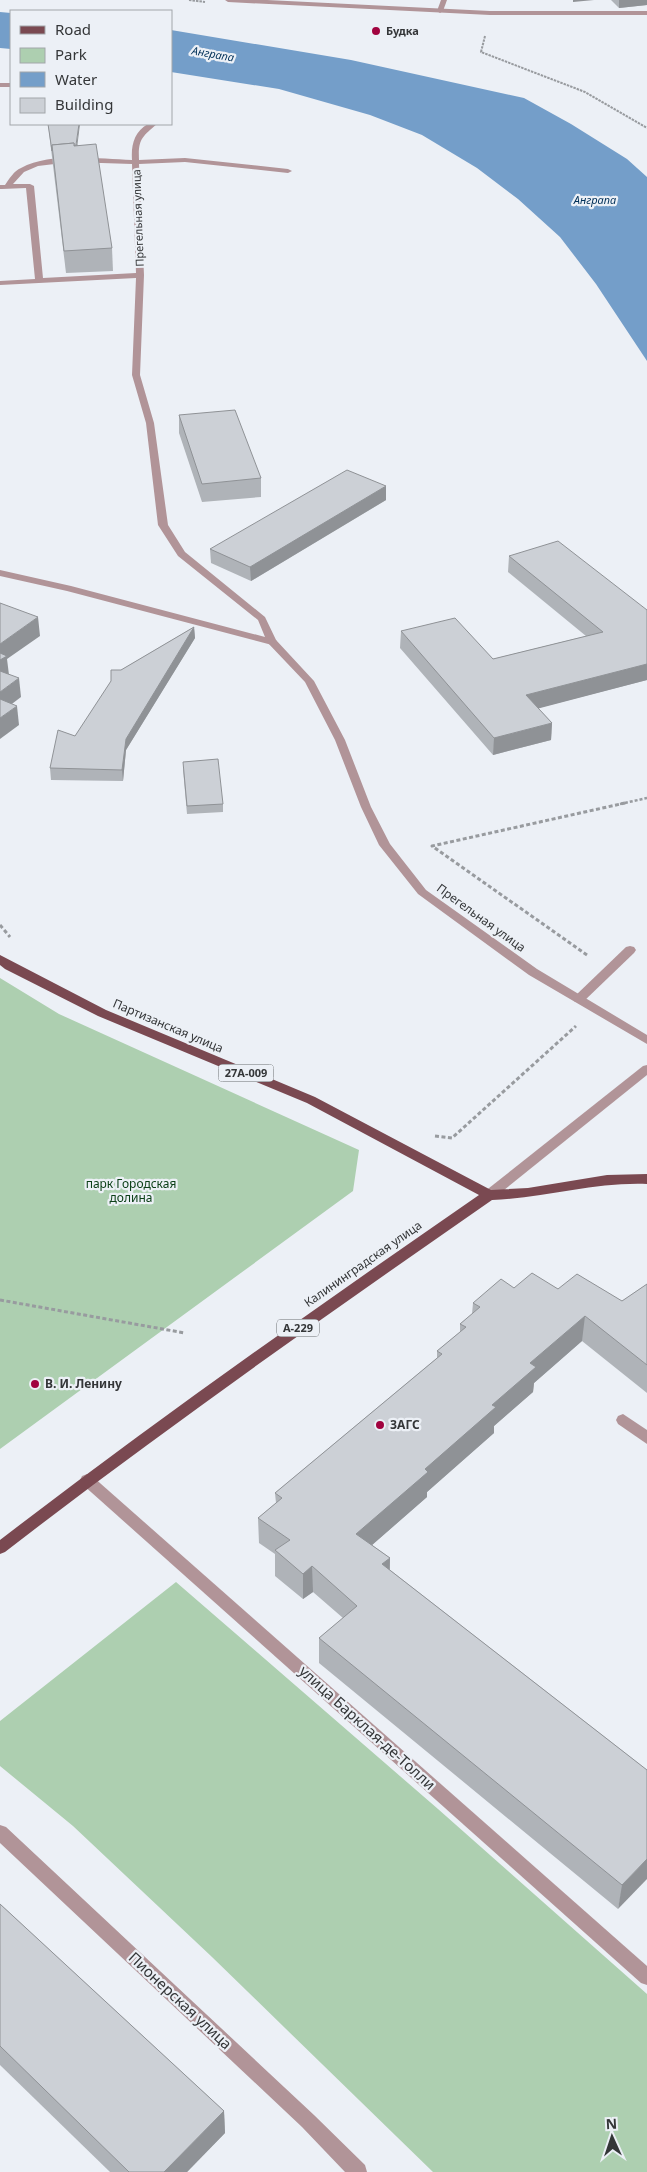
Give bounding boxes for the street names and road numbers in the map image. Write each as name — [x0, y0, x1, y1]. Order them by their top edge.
street label: Прегельная улица — [128, 169, 147, 267]
street label: Прегельная улица — [433, 880, 529, 956]
street label: Партизанская улица — [110, 995, 226, 1056]
road number: 27А-009 — [218, 1064, 274, 1082]
street label: Калининградская улица — [300, 1216, 425, 1311]
road number: А-229 — [277, 1320, 319, 1336]
street label: улица Барклая-де-Толли — [295, 1661, 440, 1794]
street label: Пионерская улица — [125, 1947, 237, 2053]

